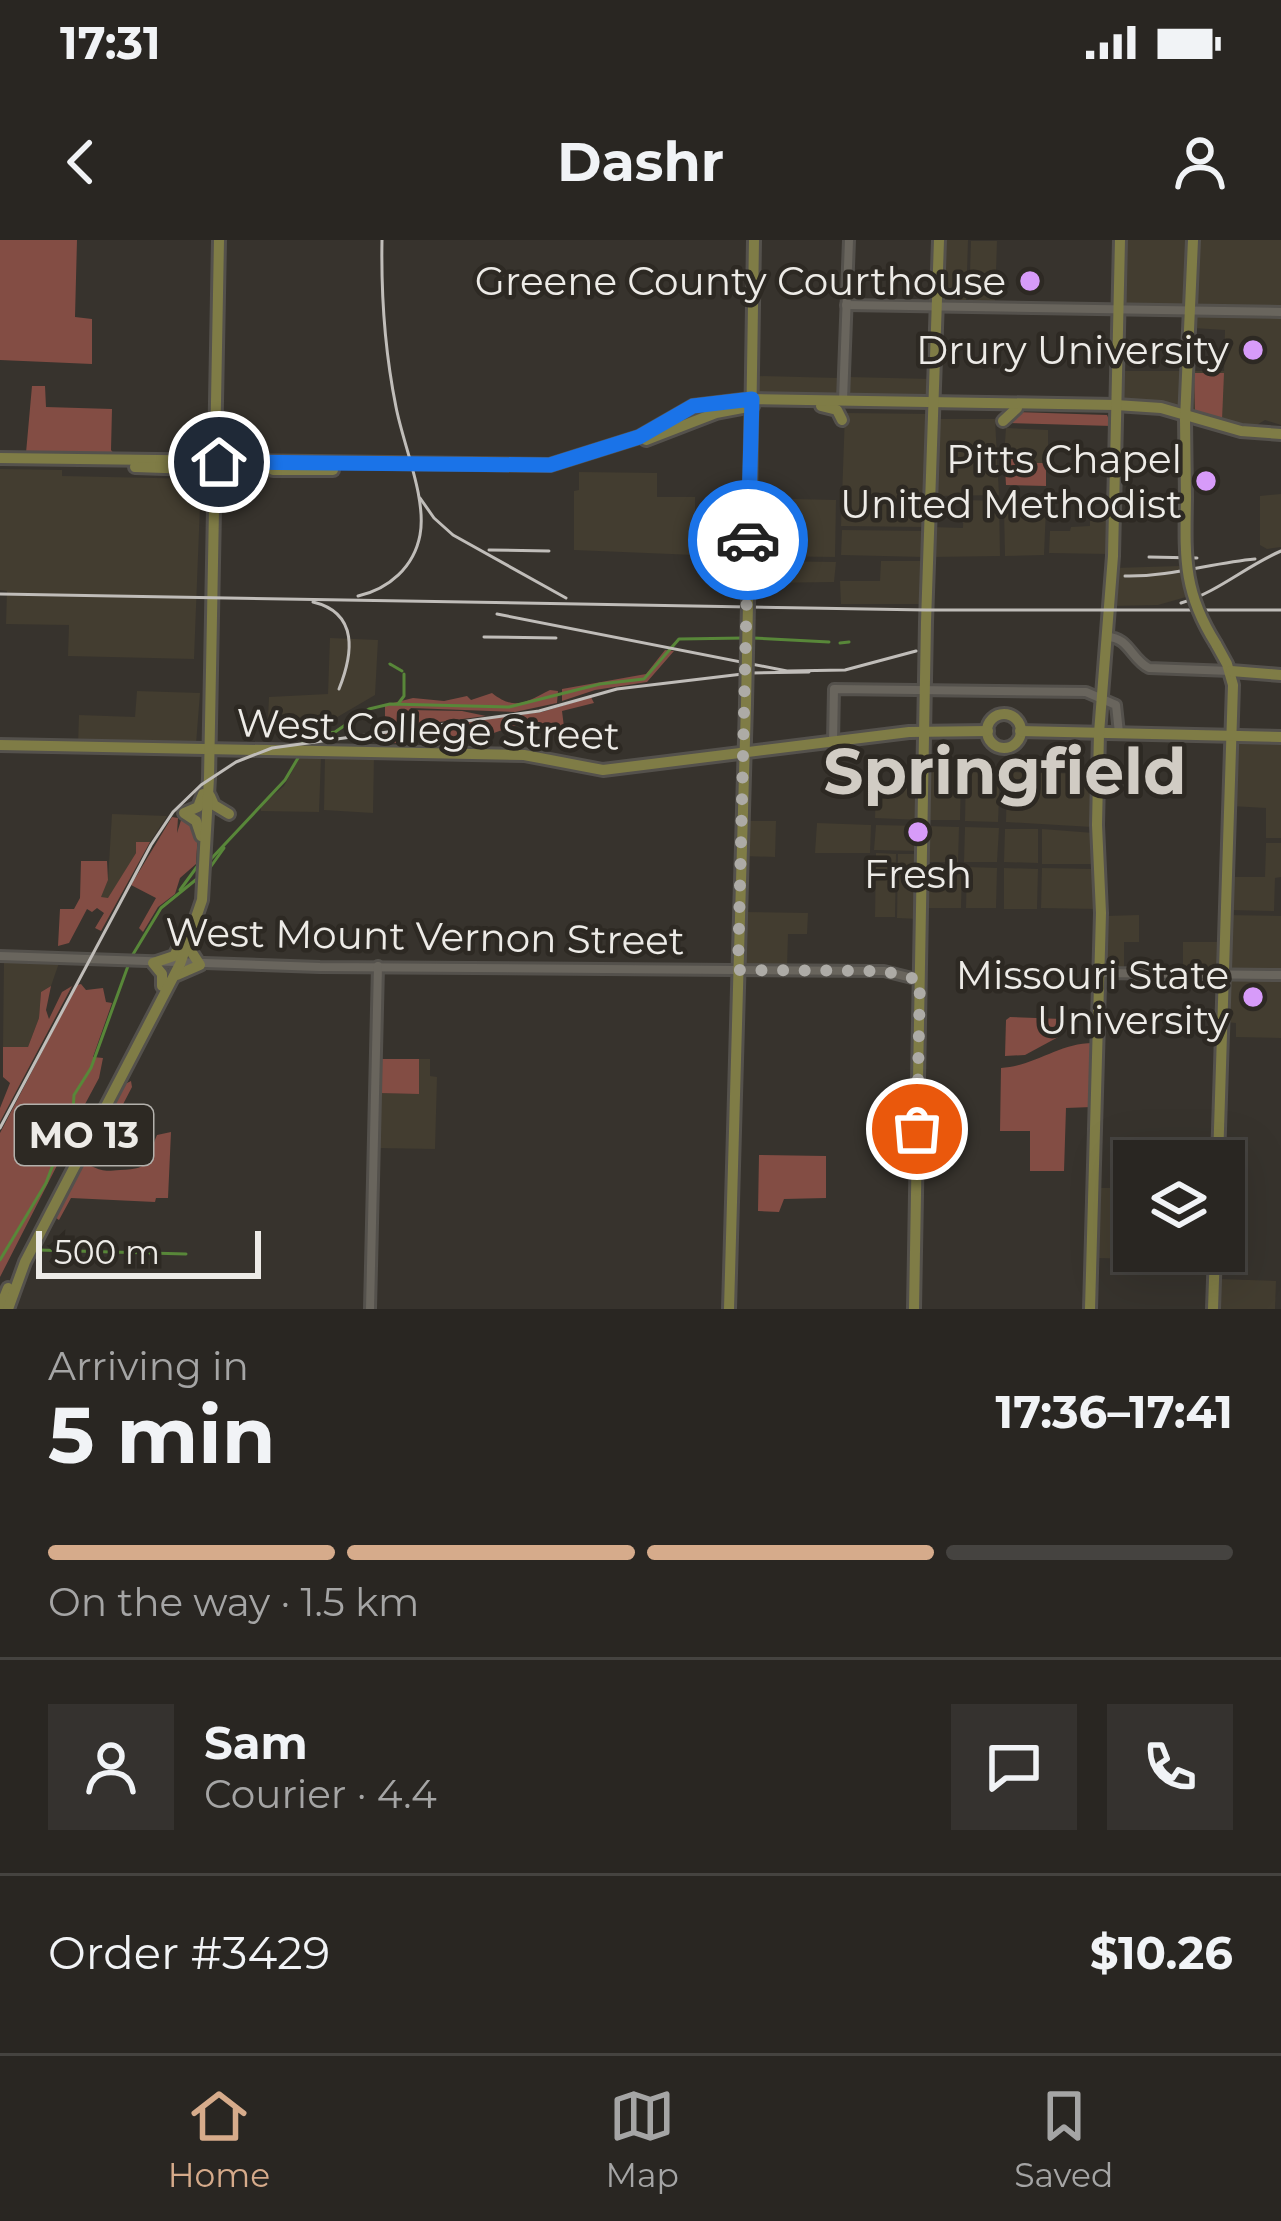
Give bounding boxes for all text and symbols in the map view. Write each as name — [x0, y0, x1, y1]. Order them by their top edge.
text: 17:31 — [60, 15, 161, 70]
icon: back — [48, 129, 114, 195]
text: Dashr — [557, 129, 724, 195]
icon: person — [1167, 129, 1233, 195]
place label: Greene County Courthouse — [475, 257, 1006, 305]
marker: Greene County Courthouse — [1017, 268, 1043, 294]
place label: Drury University — [916, 326, 1230, 374]
marker: Drury University — [1240, 337, 1266, 363]
pin — [168, 411, 270, 513]
icon: home — [186, 429, 252, 495]
place label: Pitts Chapel United Methodist — [840, 435, 1182, 528]
marker: Pitts Chapel United Methodist — [1193, 468, 1219, 494]
courier — [688, 480, 808, 600]
icon: car — [715, 507, 781, 573]
street label: West College Street — [235, 698, 621, 760]
district label: Springfield — [823, 733, 1187, 810]
marker: Fresh — [905, 819, 931, 845]
place label: Fresh — [864, 850, 972, 898]
street label: West Mount Vernon Street — [165, 907, 685, 965]
place label: Missouri State University — [956, 951, 1230, 1044]
marker: Missouri State University — [1240, 984, 1266, 1010]
pin — [866, 1078, 968, 1180]
icon: bag — [884, 1096, 950, 1162]
road number: MO 13 — [15, 1105, 153, 1165]
map controls — [1113, 1140, 1245, 1272]
button: layers — [1113, 1140, 1245, 1272]
scale bar — [36, 1225, 261, 1278]
text: 500 m — [54, 1232, 160, 1272]
text: Arriving in — [48, 1342, 249, 1390]
text: 17:36–17:41 — [996, 1384, 1233, 1439]
text: 5 min — [48, 1387, 276, 1483]
text: On the way · 1.5 km — [48, 1578, 420, 1626]
button: person — [48, 1704, 174, 1830]
button: chat — [951, 1704, 1077, 1830]
button: phone — [1107, 1704, 1233, 1830]
text: Sam — [204, 1715, 308, 1770]
text: Courier · 4.4 — [204, 1770, 437, 1818]
text: Order #3429 — [48, 1925, 330, 1980]
text: $10.26 — [1090, 1925, 1233, 1980]
tab: Home — [168, 2083, 270, 2195]
tab: Map — [605, 2083, 679, 2195]
tab: Saved — [1014, 2083, 1113, 2195]

